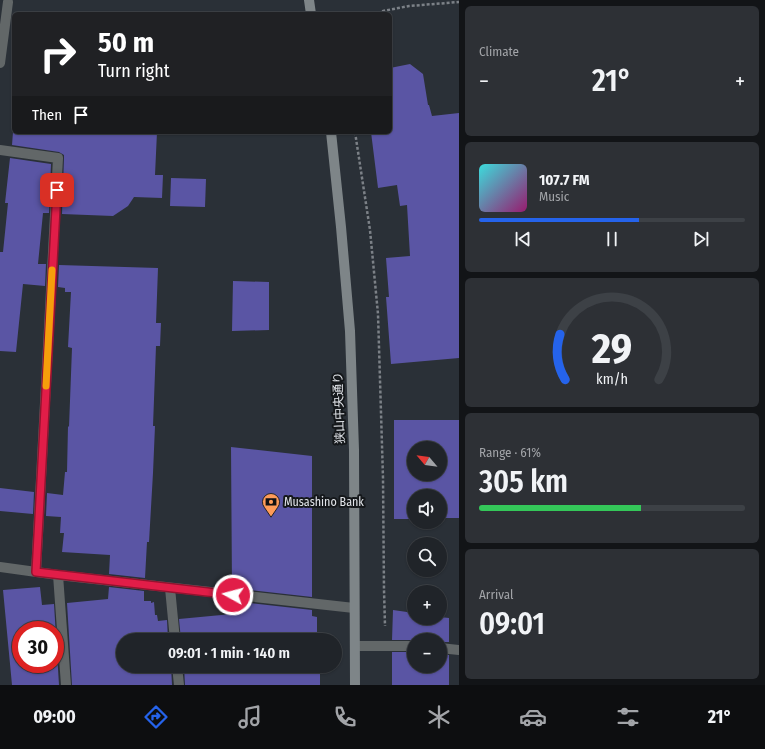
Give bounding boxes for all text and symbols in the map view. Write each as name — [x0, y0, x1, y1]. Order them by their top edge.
text: 50 m — [98, 26, 154, 59]
icon: right — [32, 28, 84, 80]
text: Climate — [479, 44, 519, 59]
text: Turn right — [98, 60, 170, 82]
text: 21° — [592, 63, 632, 99]
text: − — [479, 68, 489, 95]
text: + — [735, 68, 745, 95]
icon: arrive — [70, 104, 92, 126]
text: Then — [32, 106, 62, 124]
text: 107.7 FM — [539, 171, 590, 189]
pin — [40, 173, 74, 207]
icon: arrive — [46, 179, 68, 201]
text: Music — [539, 189, 569, 204]
icon: previous — [512, 228, 534, 250]
icon: pause — [601, 228, 623, 250]
icon: next — [690, 228, 712, 250]
text: 29 — [591, 324, 632, 374]
text: km/h — [596, 371, 628, 388]
street label: 狭山中央通り — [331, 372, 347, 444]
north arrow — [407, 441, 447, 481]
map controls — [407, 441, 447, 673]
text: Range · 61% — [479, 445, 541, 460]
text: 305 km — [479, 464, 568, 500]
button: sound — [407, 489, 447, 529]
bank icon: Musashino Bank — [261, 492, 281, 517]
place label: Musashino Bank — [284, 495, 364, 509]
button: search — [407, 537, 447, 577]
position arrow — [212, 574, 254, 616]
button: + — [407, 585, 447, 625]
text: Arrival — [479, 587, 513, 602]
text: 09:01 — [479, 606, 545, 642]
speed limit sign: 30 — [12, 621, 64, 673]
button: − — [407, 633, 447, 673]
text: 09:01 · 1 min · 140 m — [168, 644, 290, 662]
icon: directions — [142, 703, 170, 731]
icon: music — [236, 703, 264, 731]
icon: phone — [331, 703, 359, 731]
icon: climate — [425, 703, 453, 731]
icon: car — [519, 703, 547, 731]
icon: filters — [614, 703, 642, 731]
text: 09:00 — [33, 706, 76, 728]
text: 21° — [708, 706, 732, 728]

